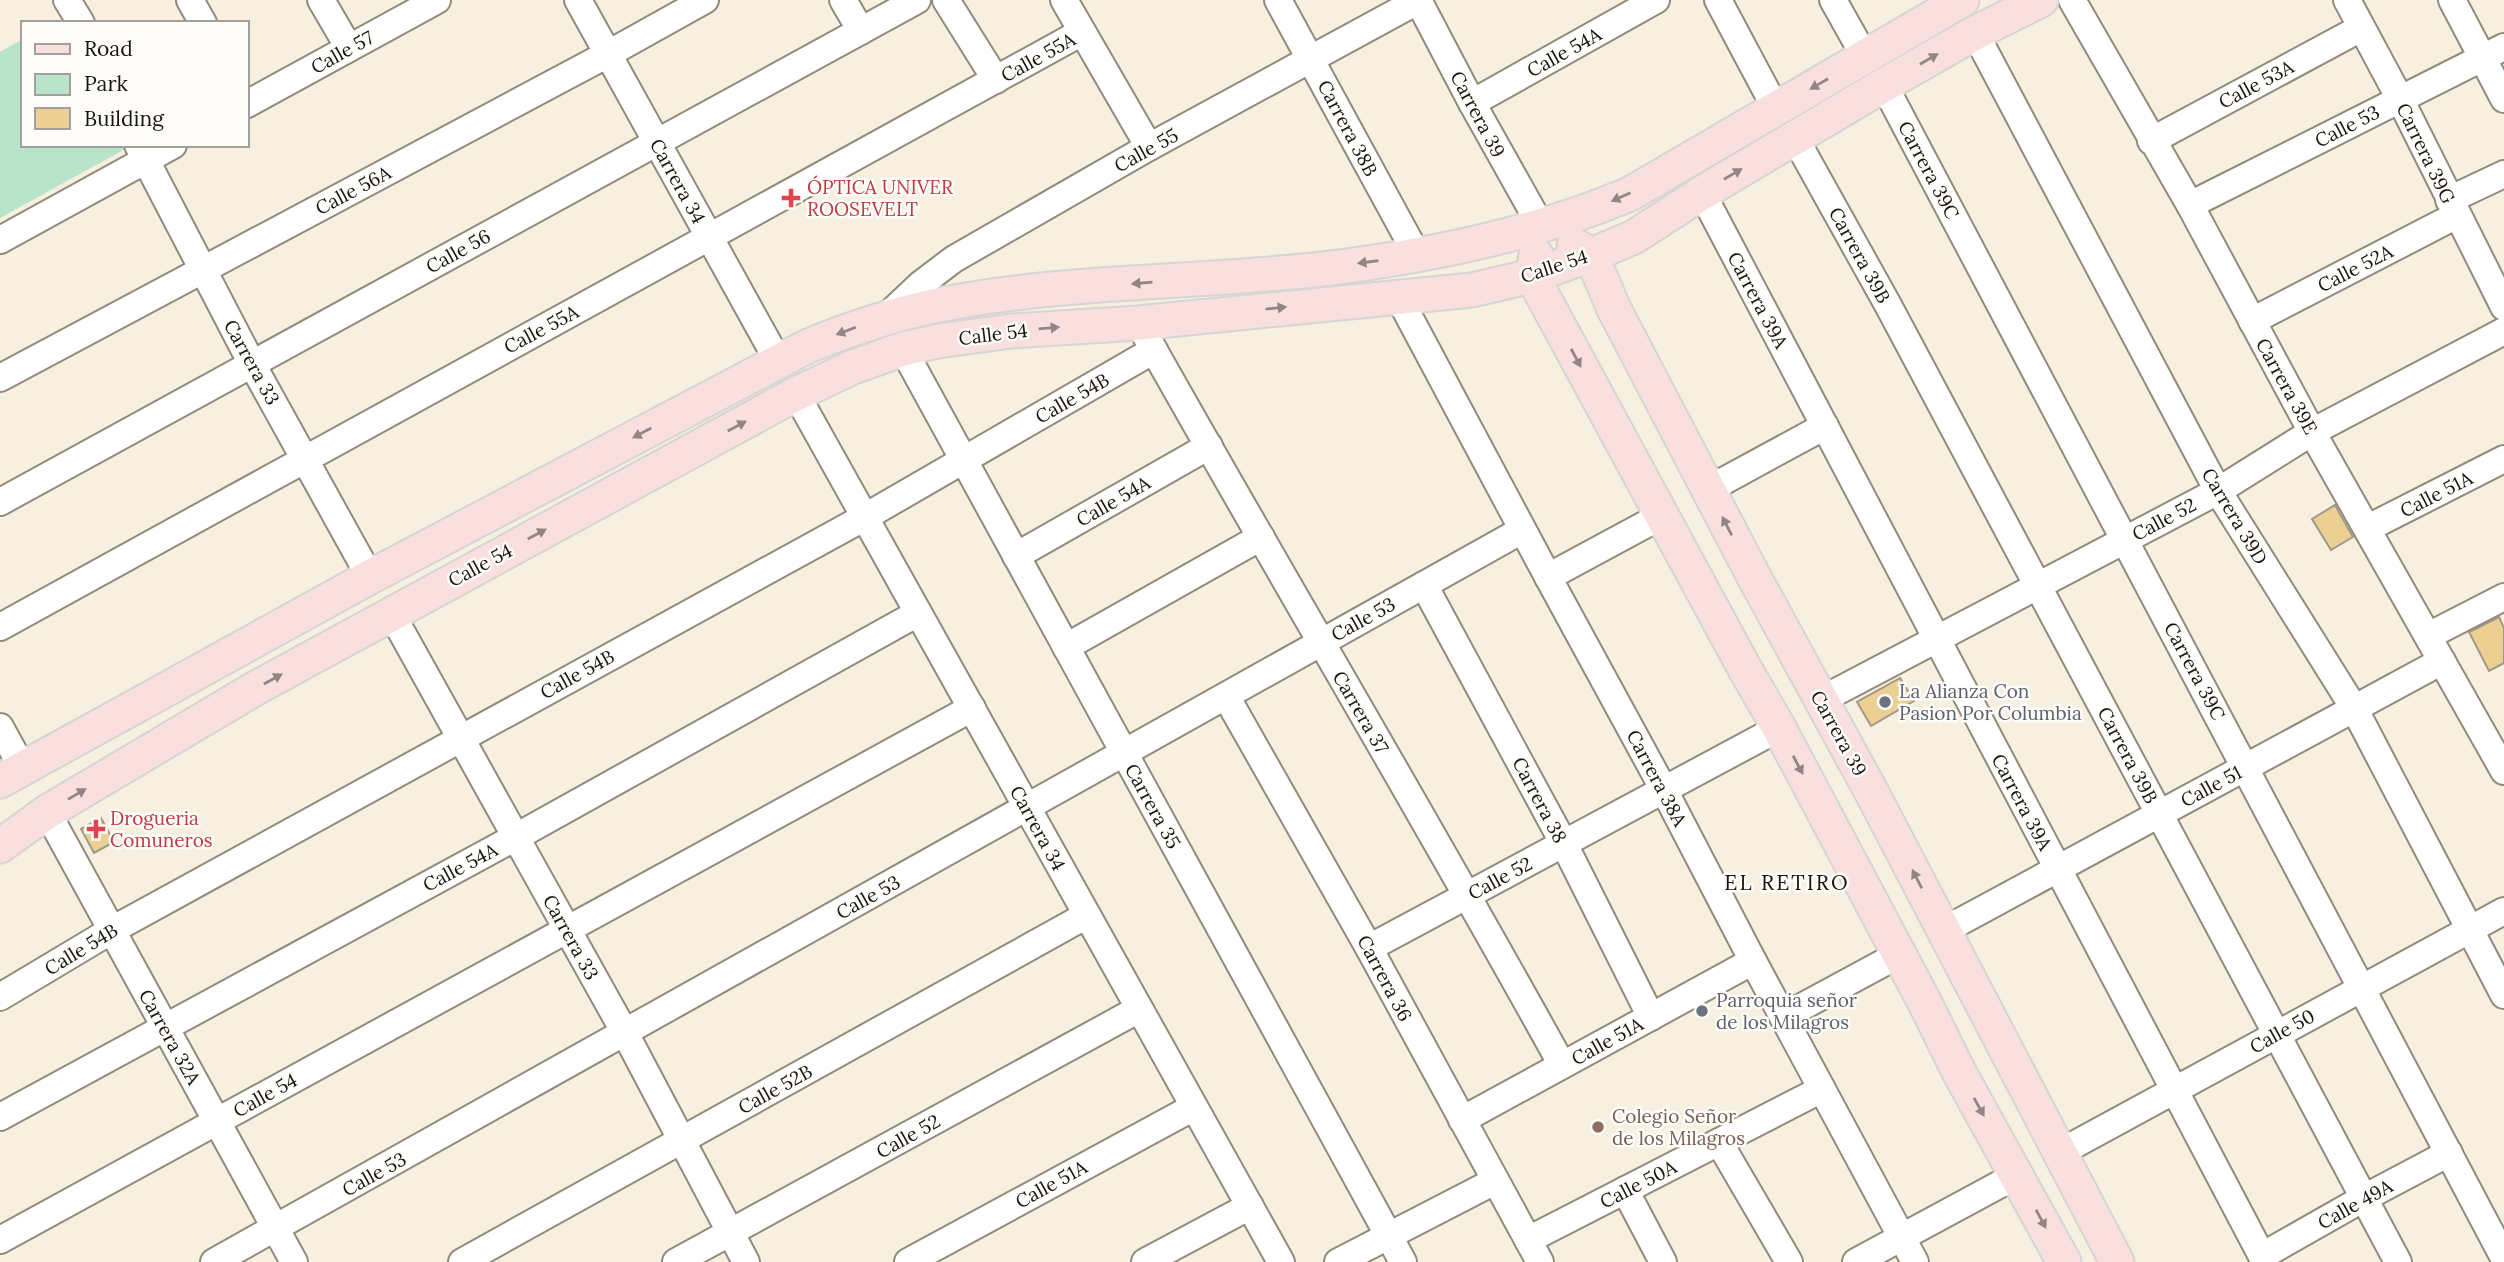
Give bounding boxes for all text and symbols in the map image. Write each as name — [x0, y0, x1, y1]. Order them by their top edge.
legend — [21, 21, 248, 147]
street label: Calle 54A — [1523, 21, 1606, 82]
street label: Calle 57 — [307, 25, 378, 79]
street label: Calle 55A — [997, 26, 1080, 87]
text: Road — [84, 35, 133, 62]
one-way arrow — [1919, 53, 1939, 65]
street label: Calle 53A — [2214, 54, 2299, 114]
street label: Carrera 39 — [1445, 67, 1511, 161]
text: Park — [84, 70, 128, 97]
street label: Carrera 38B — [1313, 76, 1383, 180]
one-way arrow — [1809, 78, 1828, 90]
street label: Calle 53 — [2311, 99, 2383, 153]
street label: Carrera 39G — [2391, 99, 2461, 208]
text: Building — [84, 105, 164, 132]
street label: Carrera 39C — [1893, 117, 1965, 223]
street label: Calle 55 — [1110, 123, 1182, 177]
street label: Carrera 34 — [645, 134, 711, 228]
street label: Calle 56A — [311, 160, 396, 220]
one-way arrow — [1723, 168, 1742, 181]
place label: ÓPTICA UNIVER ROOSEVELT — [807, 175, 953, 221]
marker: ÓPTICA UNIVER ROOSEVELT — [781, 188, 801, 208]
one-way arrow — [1611, 192, 1632, 203]
street label: Carrera 39B — [1824, 203, 1896, 307]
street label: Calle 56 — [422, 224, 494, 278]
street label: Calle 52A — [2313, 238, 2398, 297]
street label: Calle 54 — [1517, 244, 1591, 288]
street label: Carrera 39A — [1723, 248, 1794, 353]
one-way arrow — [1357, 257, 1379, 268]
one-way arrow — [1130, 278, 1152, 289]
street label: Calle 55A — [499, 299, 584, 359]
one-way arrow — [1265, 303, 1287, 314]
street label: Carrera 33 — [219, 315, 285, 409]
street label: Calle 54 — [957, 318, 1029, 350]
one-way arrow — [1038, 322, 1060, 333]
one-way arrow — [835, 326, 856, 337]
street label: Carrera 39E — [2251, 334, 2323, 438]
one-way arrow — [1570, 348, 1582, 368]
street label: Calle 54B — [1031, 367, 1113, 429]
one-way arrow — [727, 420, 747, 432]
one-way arrow — [633, 427, 652, 439]
street label: Carrera 39D — [2197, 463, 2273, 569]
street label: Calle 51A — [2396, 465, 2477, 522]
street label: Calle 54A — [1072, 470, 1155, 532]
street label: Calle 52 — [2128, 492, 2200, 546]
one-way arrow — [1722, 515, 1734, 535]
one-way arrow — [527, 529, 547, 540]
street label: Calle 54 — [444, 538, 516, 592]
street label: Calle 53 — [1327, 592, 1399, 646]
street label: Carrera 39C — [2159, 618, 2231, 724]
street label: Calle 54B — [536, 644, 618, 704]
street label: Carrera 37 — [1328, 666, 1394, 758]
one-way arrow — [263, 673, 283, 685]
place label: La Alianza Con Pasion Por Columbia — [1899, 679, 2082, 725]
street label: Carrera 39 — [1806, 686, 1872, 780]
marker: La Alianza Con Pasion Por Columbia — [1877, 694, 1893, 710]
street label: Carrera 39B — [2093, 703, 2164, 808]
street label: Carrera 38A — [1622, 726, 1693, 831]
street label: Carrera 39A — [1987, 750, 2058, 855]
street label: Carrera 38 — [1507, 753, 1573, 847]
one-way arrow — [1792, 755, 1804, 775]
street label: Carrera 35 — [1120, 759, 1186, 853]
street label: Calle 51 — [2176, 760, 2246, 812]
street label: Carrera 34 — [1005, 781, 1071, 875]
one-way arrow — [67, 788, 86, 801]
place label: Drogueria Comuneros — [110, 806, 213, 852]
marker: Drogueria Comuneros — [88, 821, 104, 837]
street label: Calle 54A — [418, 837, 502, 897]
street label: Calle 52 — [1464, 851, 1536, 905]
district label: EL RETIRO — [1724, 869, 1850, 896]
one-way arrow — [1911, 869, 1923, 889]
street label: Calle 53 — [832, 870, 904, 924]
street label: Carrera 33 — [538, 890, 604, 984]
street label: Calle 54B — [40, 918, 122, 980]
street label: Carrera 36 — [1352, 931, 1418, 1025]
street label: Carrera 32A — [134, 985, 207, 1090]
place label: Parroquia señor de los Milagros — [1716, 988, 1858, 1034]
marker: Parroquia señor de los Milagros — [1694, 1003, 1710, 1019]
street label: Calle 50 — [2245, 1003, 2319, 1059]
street label: Calle 51A — [1567, 1011, 1648, 1070]
street label: Calle 52B — [734, 1059, 816, 1119]
street label: Calle 54 — [229, 1068, 301, 1122]
one-way arrow — [1973, 1098, 1985, 1117]
place label: Colegio Señor de los Milagros — [1612, 1104, 1745, 1150]
street label: Calle 52 — [872, 1109, 944, 1163]
marker: Colegio Señor de los Milagros — [1590, 1119, 1606, 1135]
street label: Calle 53 — [338, 1147, 410, 1201]
street label: Calle 51A — [1011, 1154, 1092, 1213]
street label: Calle 50A — [1596, 1154, 1681, 1213]
street label: Calle 49A — [2313, 1173, 2398, 1234]
one-way arrow — [2035, 1209, 2047, 1228]

